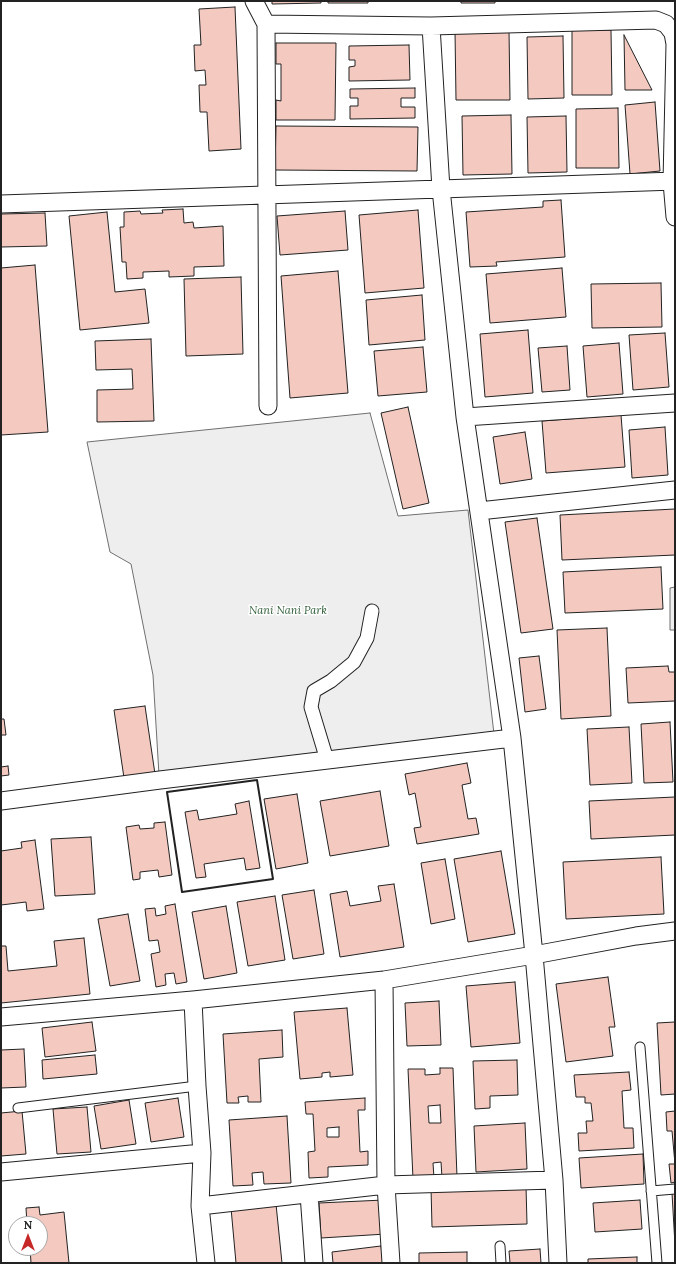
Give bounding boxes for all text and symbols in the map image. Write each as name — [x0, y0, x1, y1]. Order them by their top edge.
park label: Nani Nani Park — [249, 604, 327, 618]
north arrow — [8, 1216, 48, 1256]
text: N — [24, 1218, 32, 1232]

